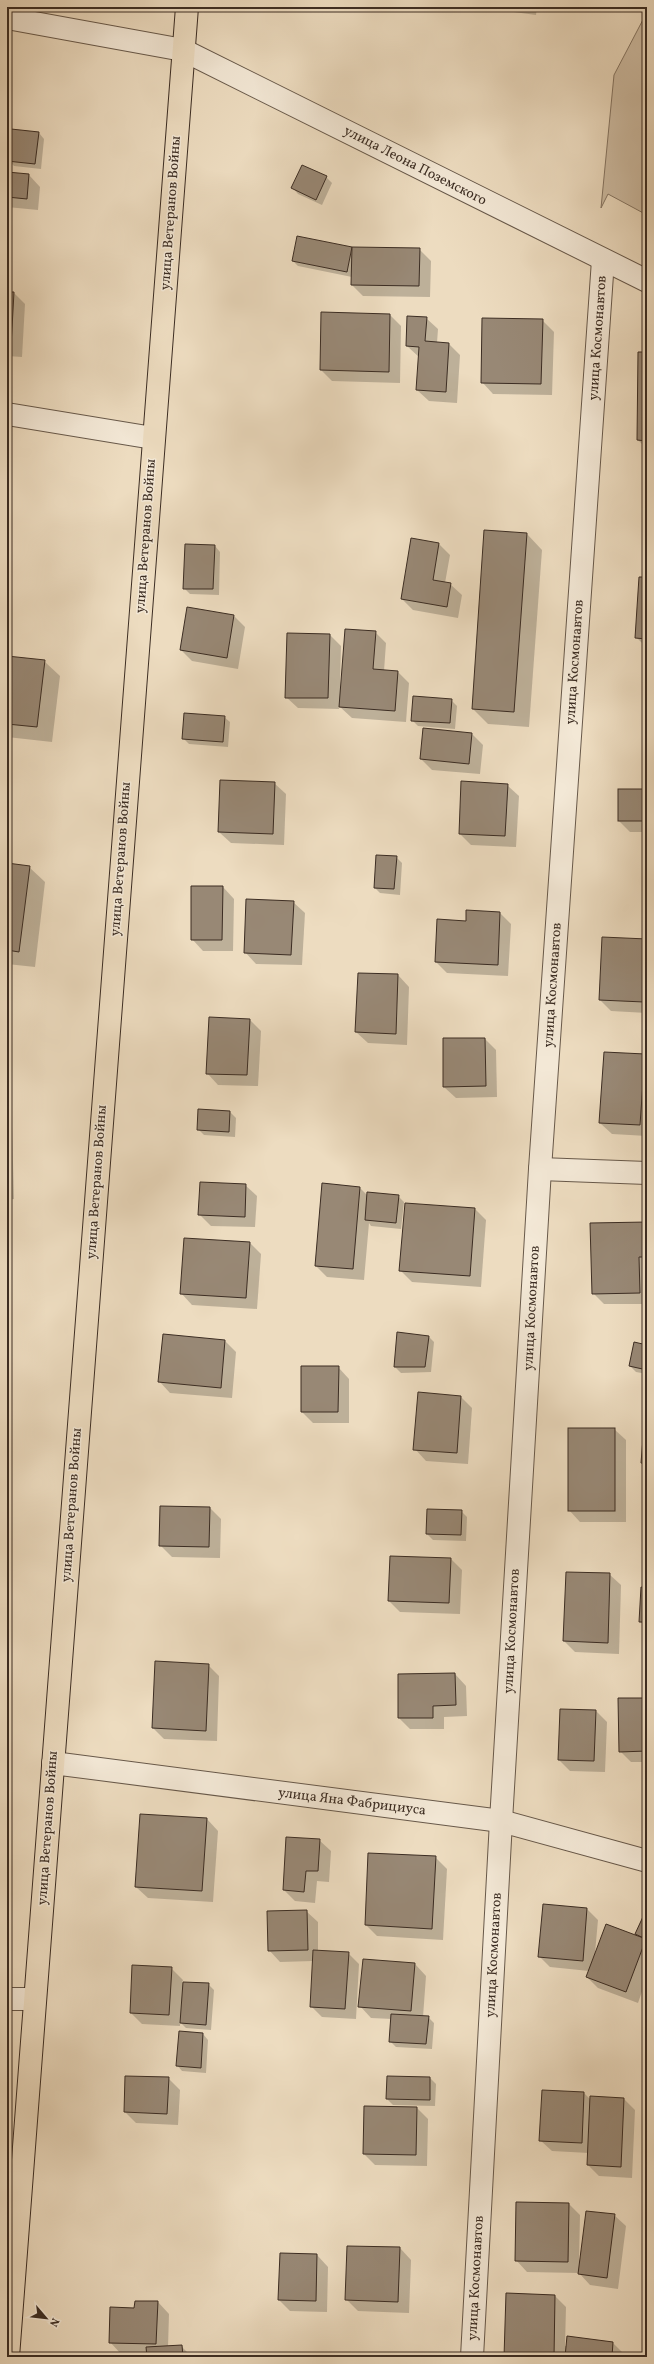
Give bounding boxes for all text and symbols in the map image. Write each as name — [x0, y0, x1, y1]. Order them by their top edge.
street label: улица Леона Поземского — [340, 122, 490, 210]
street label: улица Ветеранов Войны — [156, 135, 186, 291]
street label: улица Космонавтов — [584, 275, 612, 401]
street label: улица Ветеранов Войны — [131, 458, 161, 614]
street label: улица Космонавтов — [561, 599, 589, 725]
street label: улица Ветеранов Войны — [106, 781, 136, 937]
street label: улица Космонавтов — [539, 922, 567, 1048]
street label: улица Ветеранов Войны — [82, 1104, 112, 1260]
street label: улица Космонавтов — [519, 1245, 545, 1371]
street label: улица Ветеранов Войны — [57, 1427, 87, 1583]
street label: улица Космонавтов — [499, 1568, 525, 1694]
street label: улица Ветеранов Войны — [33, 1750, 63, 1906]
street label: улица Яна Фабрициуса — [277, 1783, 427, 1821]
street label: улица Космонавтов — [481, 1892, 507, 2018]
street label: улица Космонавтов — [463, 2215, 489, 2341]
north arrow — [26, 2298, 66, 2338]
text: N — [45, 2315, 62, 2329]

